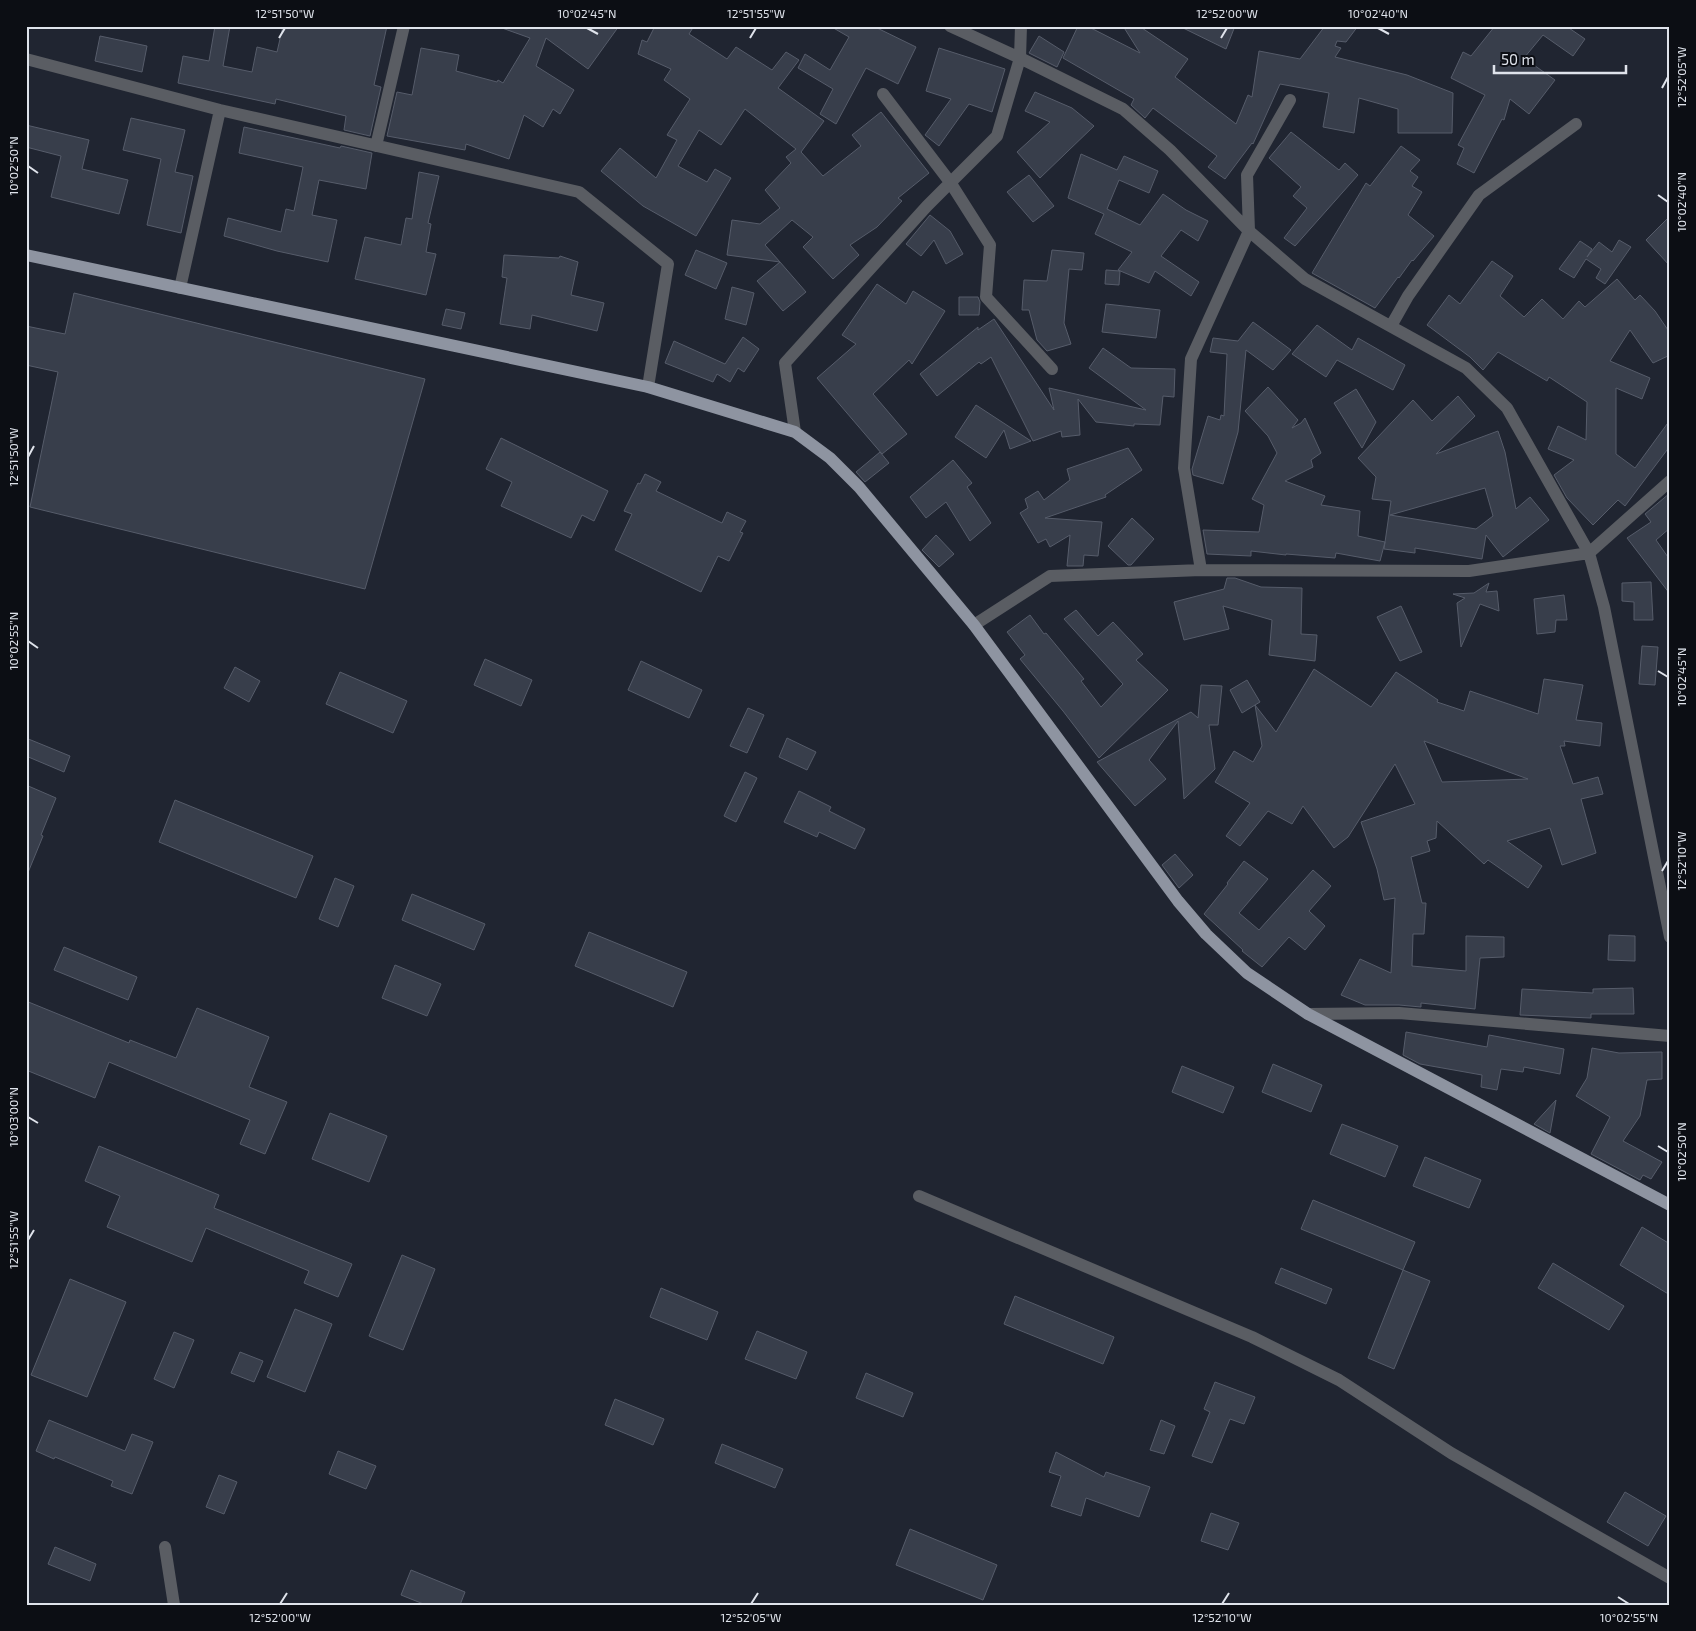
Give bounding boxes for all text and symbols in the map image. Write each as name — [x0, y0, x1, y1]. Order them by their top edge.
text: 12°51'50"W — [256, 6, 314, 20]
text: 10°02'45"N — [557, 6, 617, 20]
text: 12°51'55"W — [727, 6, 785, 20]
text: 12°52'00"W — [1196, 6, 1258, 20]
text: 10°02'40"N — [1348, 6, 1408, 20]
scale bar — [1494, 42, 1626, 74]
text: 12°52'05"W — [1674, 47, 1688, 107]
text: 50 m — [1501, 50, 1535, 68]
text: 10°02'50"N — [6, 136, 20, 196]
text: 10°02'40"N — [1674, 172, 1688, 232]
text: 12°51'50"W — [6, 428, 20, 486]
text: 10°02'55"N — [6, 612, 20, 670]
text: 10°02'45"N — [1674, 647, 1688, 707]
text: 12°52'10"W — [1674, 831, 1688, 891]
text: 10°03'00"N — [6, 1087, 20, 1147]
text: 10°02'50"N — [1674, 1122, 1688, 1182]
text: 12°51'55"W — [6, 1211, 20, 1269]
text: 12°52'00"W — [249, 1610, 311, 1624]
text: 12°52'05"W — [721, 1610, 781, 1624]
text: 12°52'10"W — [1192, 1610, 1252, 1624]
text: 10°02'55"N — [1600, 1610, 1658, 1624]

